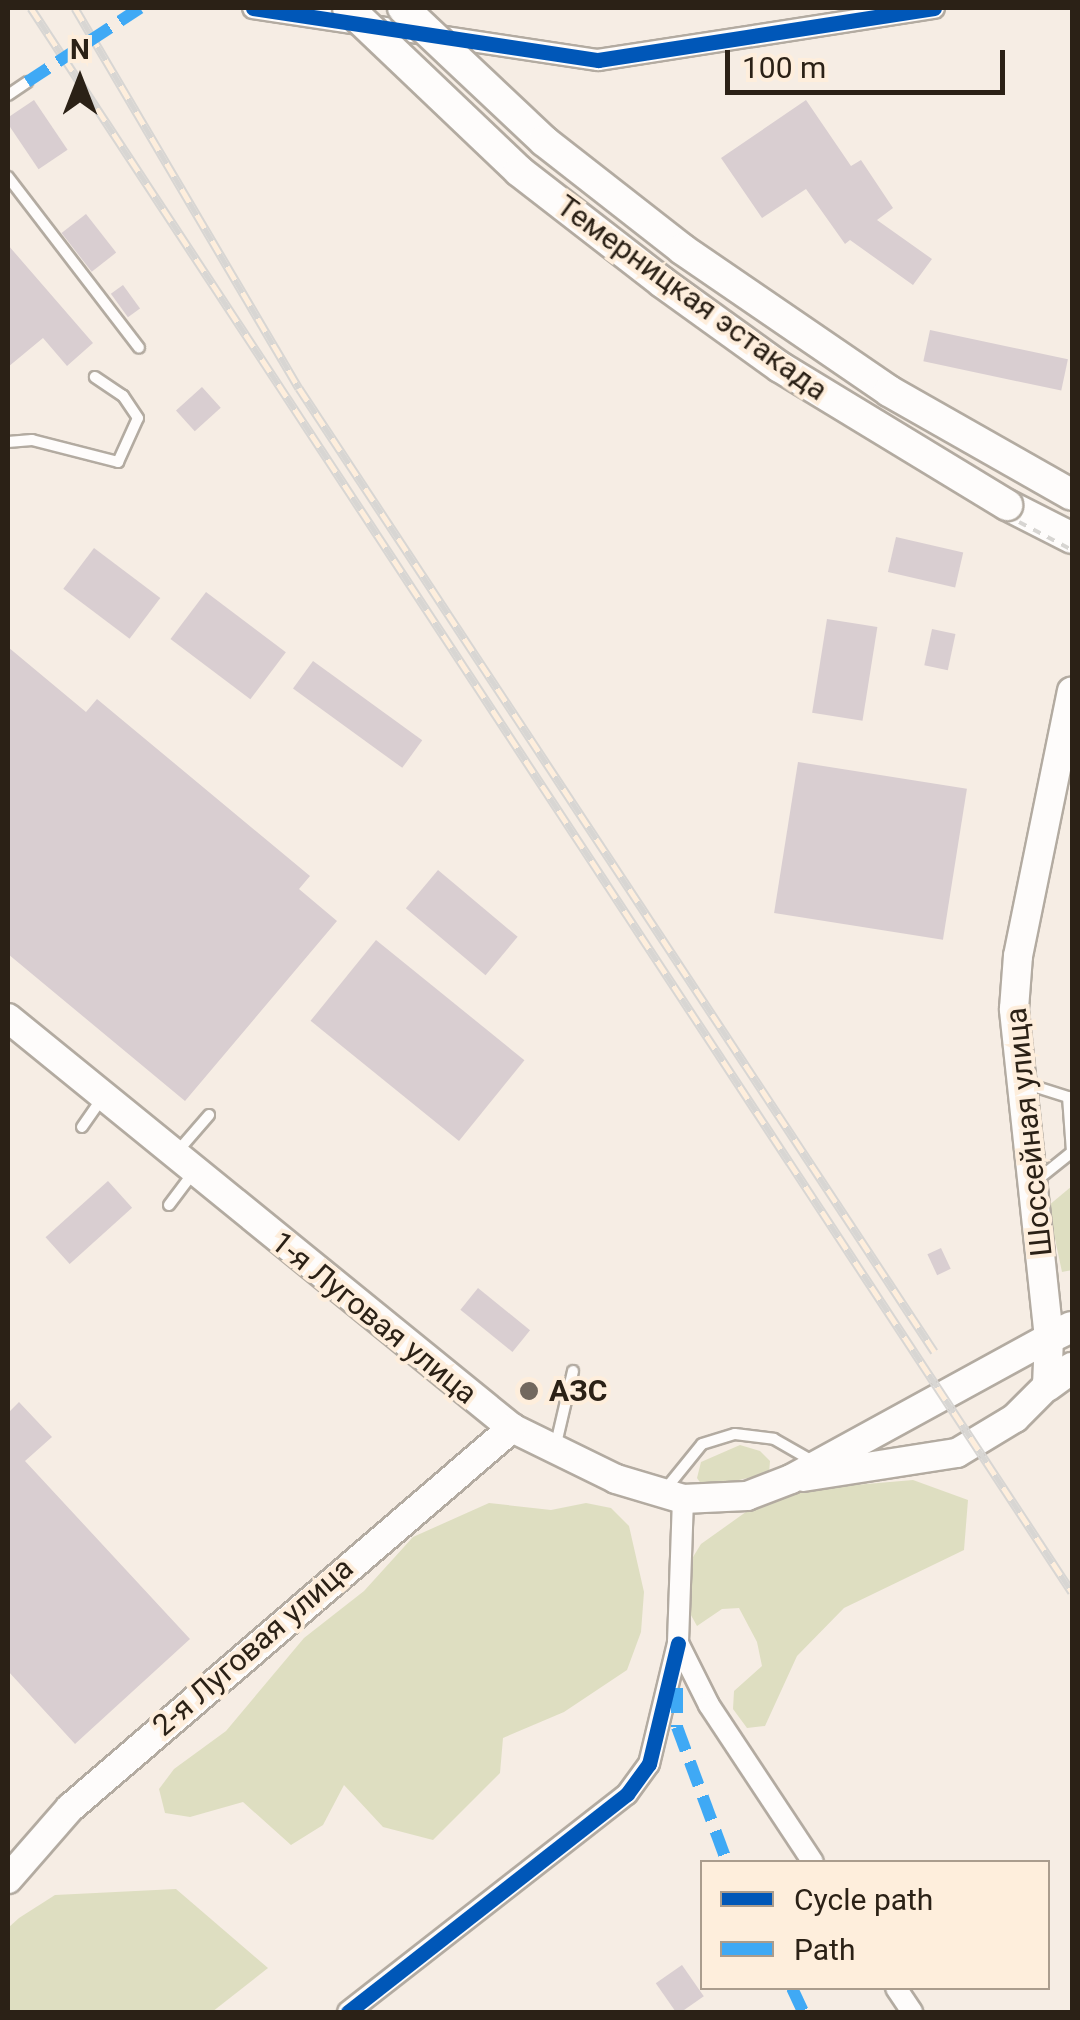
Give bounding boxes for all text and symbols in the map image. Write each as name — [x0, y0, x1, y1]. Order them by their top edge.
north arrow — [30, 30, 130, 130]
scale bar — [730, 30, 1010, 92]
text: N — [70, 33, 90, 66]
text: 100 m — [742, 50, 826, 85]
street label: Темерницкая эстакада — [550, 188, 834, 408]
street label: Шоссейная улица — [998, 1006, 1060, 1258]
street label: 1-я Луговая улица — [264, 1224, 484, 1412]
place label: АЗС — [549, 1373, 607, 1409]
marker: АЗС — [518, 1380, 540, 1402]
street label: 2-я Луговая улица — [145, 1550, 361, 1744]
legend — [700, 1860, 1050, 1990]
text: Cycle path — [794, 1882, 933, 1917]
text: Path — [794, 1932, 855, 1967]

